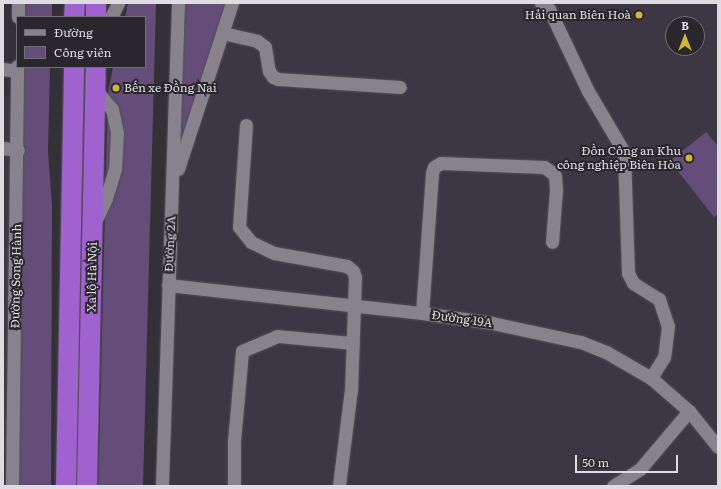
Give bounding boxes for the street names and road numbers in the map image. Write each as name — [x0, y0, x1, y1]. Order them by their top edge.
street label: Đường 2A — [161, 216, 179, 272]
street label: Đường Song Hành — [8, 223, 24, 329]
street label: Xa lộ Hà Nội — [84, 242, 100, 312]
street label: Đường 19A — [431, 308, 493, 330]

